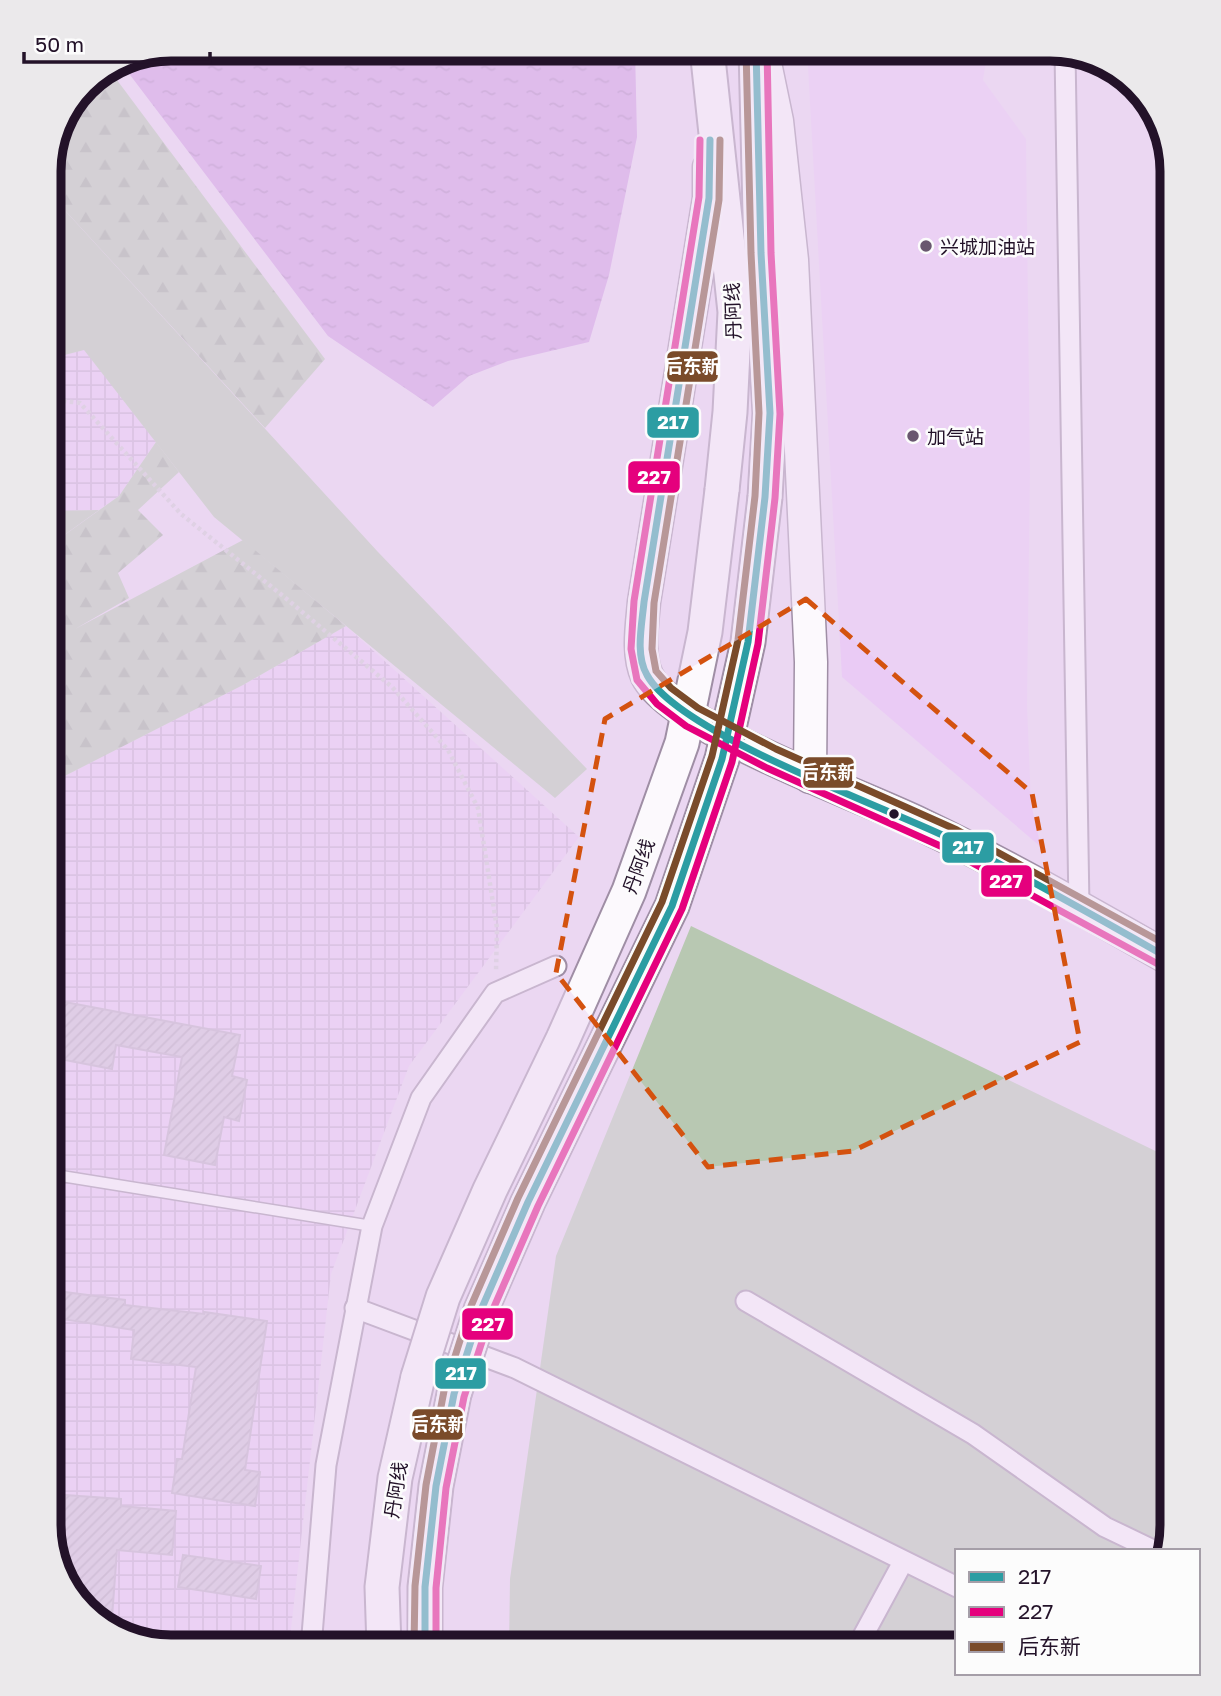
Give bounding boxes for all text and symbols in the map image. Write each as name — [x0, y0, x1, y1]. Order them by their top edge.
scale bar — [24, 21, 210, 65]
text: 50 m — [35, 31, 84, 57]
place label: 兴城加油站 — [940, 235, 1035, 258]
marker: 兴城加油站 — [918, 238, 934, 254]
street label: 丹阿线 — [720, 282, 744, 340]
line badge: 后东新 — [666, 350, 719, 383]
text: 后东新 — [663, 354, 721, 377]
line badge: 217 — [646, 406, 700, 439]
text: 217 — [657, 410, 689, 433]
place label: 加气站 — [927, 425, 984, 448]
marker: 加气站 — [905, 428, 921, 444]
line badge: 227 — [627, 460, 681, 494]
text: 227 — [637, 465, 671, 488]
line badge: 后东新 — [802, 756, 855, 789]
text: 后东新 — [799, 760, 857, 783]
unlabelled marker — [887, 807, 901, 821]
line badge: 217 — [941, 831, 995, 864]
street label: 丹阿线 — [617, 835, 659, 897]
text: 217 — [952, 835, 984, 858]
line badge: 227 — [980, 864, 1033, 898]
text: 227 — [989, 869, 1023, 892]
line badge: 227 — [461, 1307, 514, 1341]
text: 227 — [471, 1312, 505, 1335]
line badge: 217 — [434, 1357, 487, 1390]
text: 217 — [445, 1361, 477, 1384]
line badge: 后东新 — [411, 1408, 464, 1441]
text: 后东新 — [409, 1412, 467, 1435]
street label: 丹阿线 — [379, 1460, 411, 1520]
legend — [955, 1549, 1200, 1675]
text: 217 — [1018, 1563, 1052, 1589]
text: 227 — [1018, 1598, 1054, 1624]
text: 后东新 — [1018, 1633, 1081, 1659]

